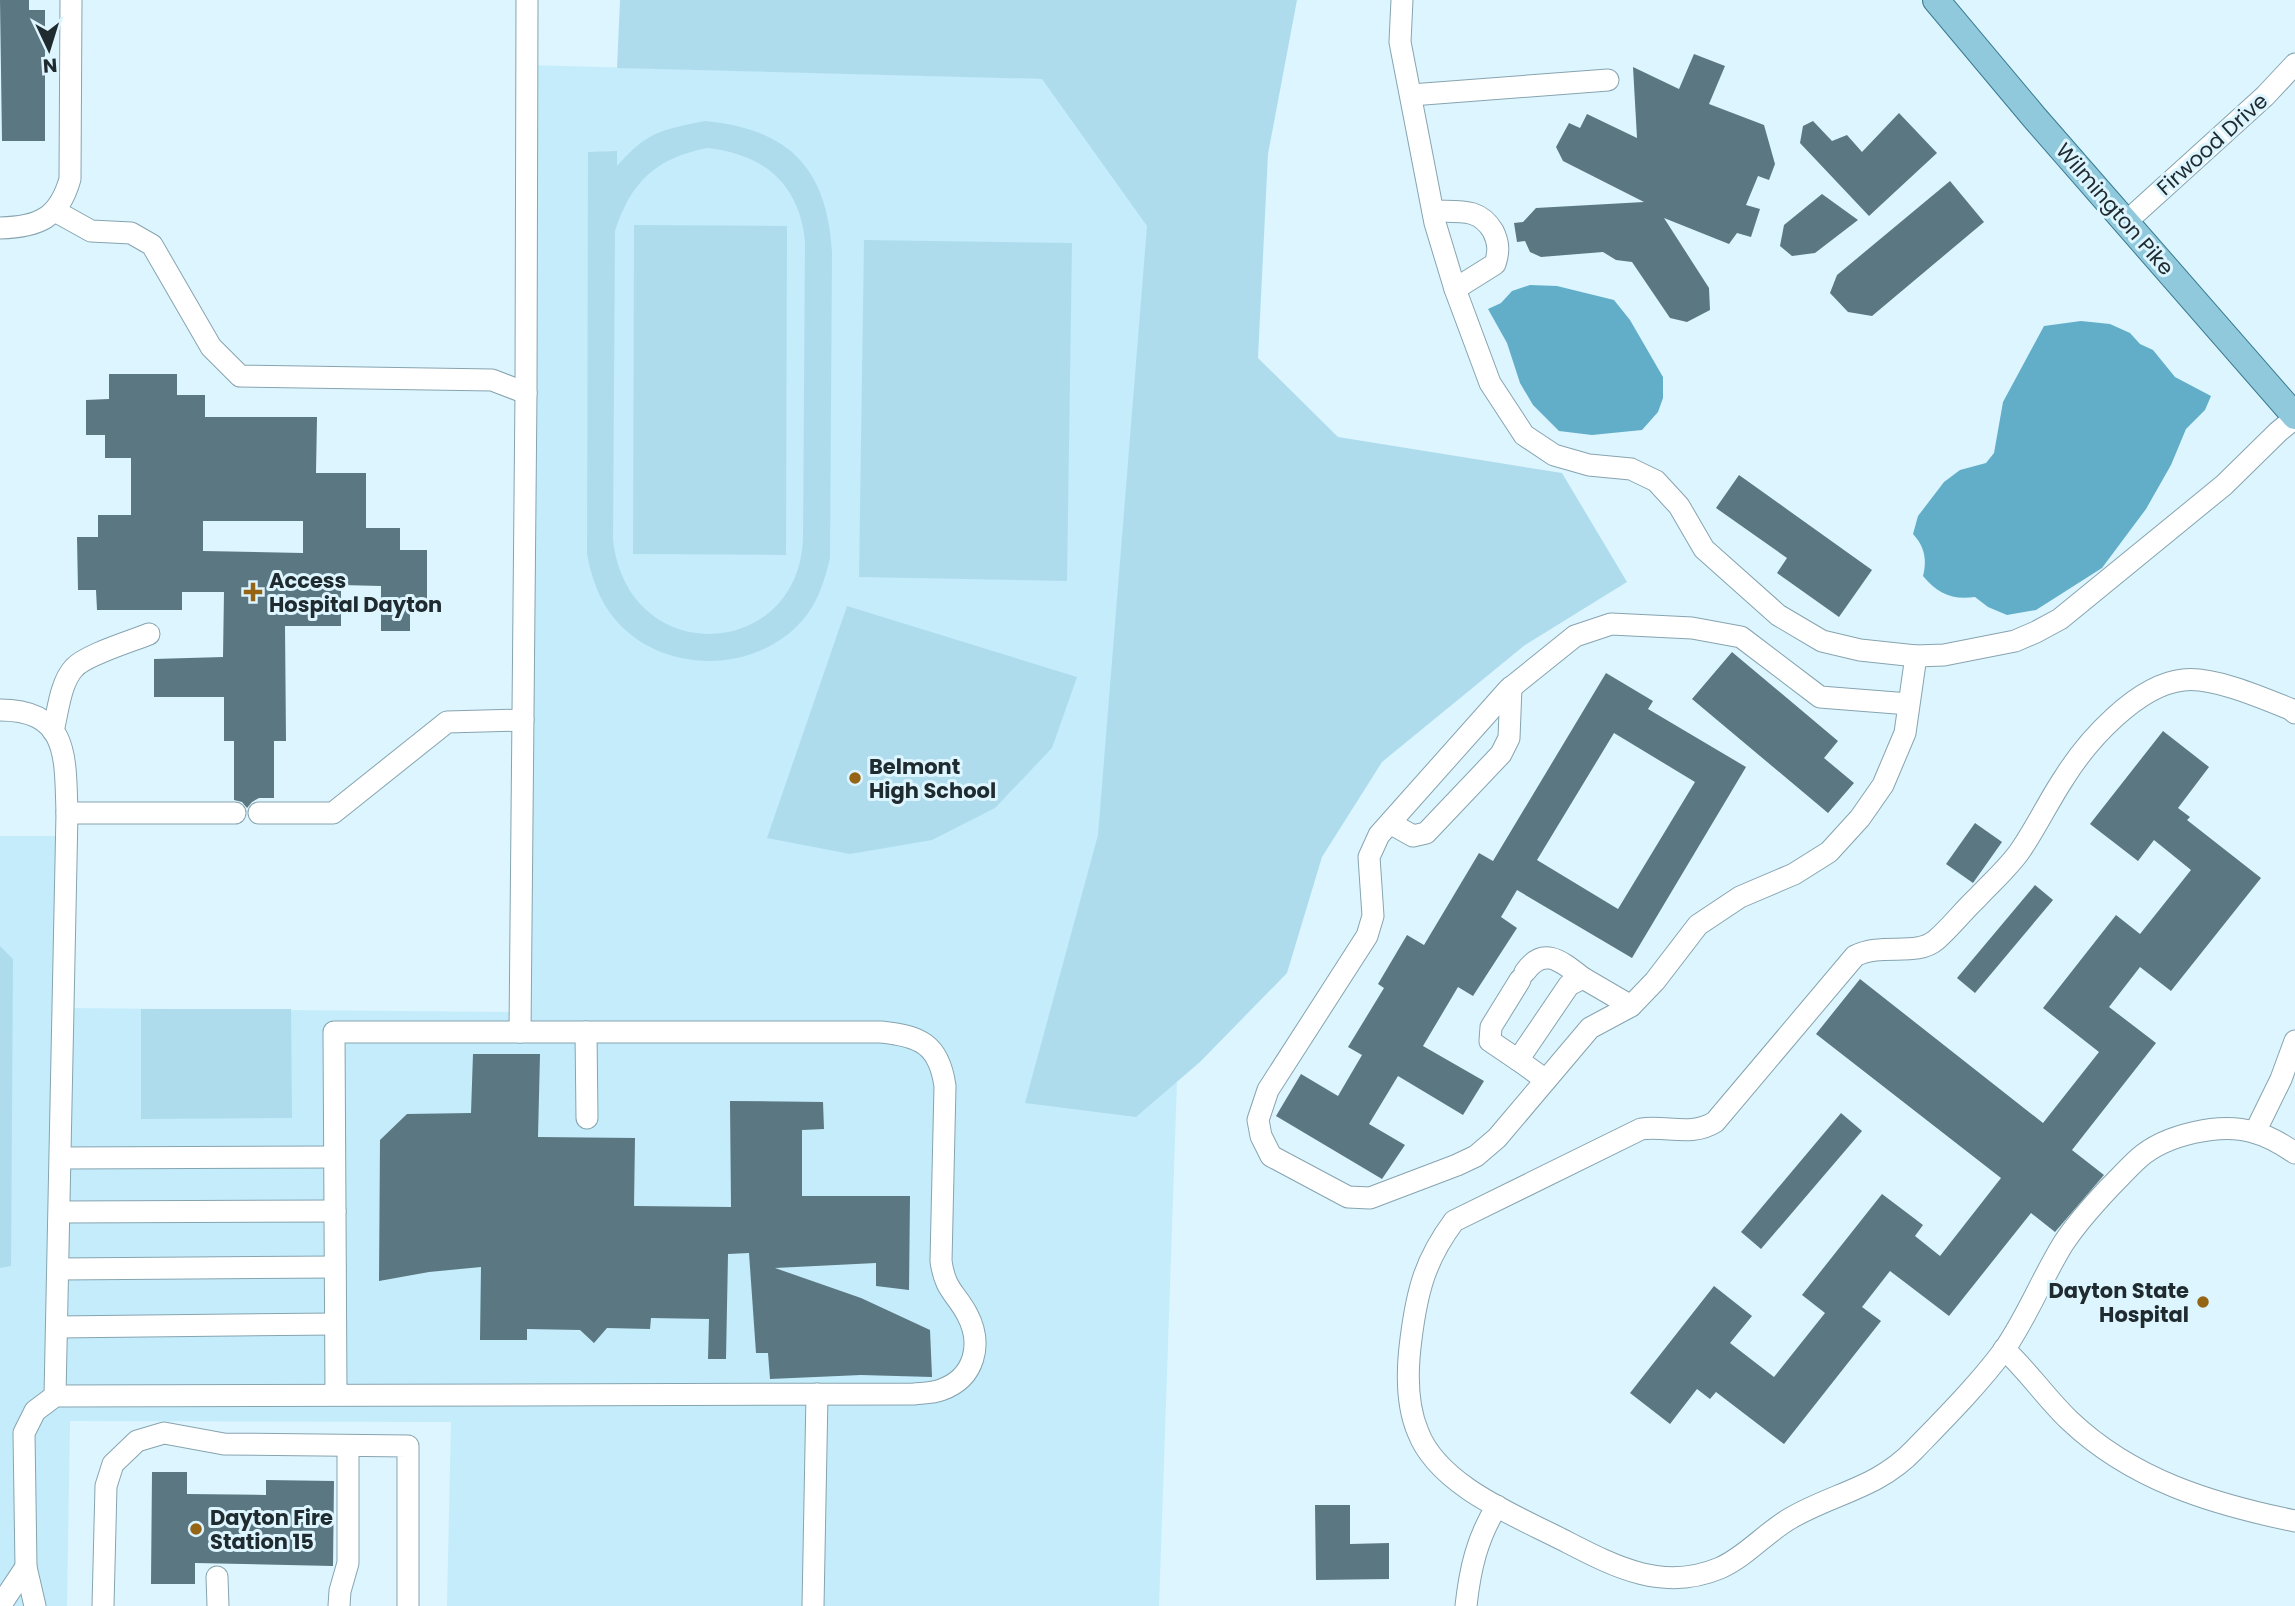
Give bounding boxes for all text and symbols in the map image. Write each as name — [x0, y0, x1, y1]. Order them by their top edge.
north arrow — [14, 14, 84, 84]
text: N — [42, 51, 58, 79]
street label: Firwood Drive — [2150, 86, 2274, 202]
street label: Wilmington Pike — [2049, 137, 2181, 281]
place label: Access Hospital Dayton — [269, 566, 442, 619]
marker: Access Hospital Dayton — [243, 582, 263, 602]
place label: Belmont High School — [869, 752, 996, 805]
marker: Belmont High School — [847, 770, 863, 786]
place label: Dayton State Hospital — [2049, 1276, 2189, 1329]
marker: Dayton State Hospital — [2195, 1294, 2211, 1310]
place label: Dayton Fire Station 15 — [210, 1503, 333, 1556]
marker: Dayton Fire Station 15 — [188, 1521, 204, 1537]

